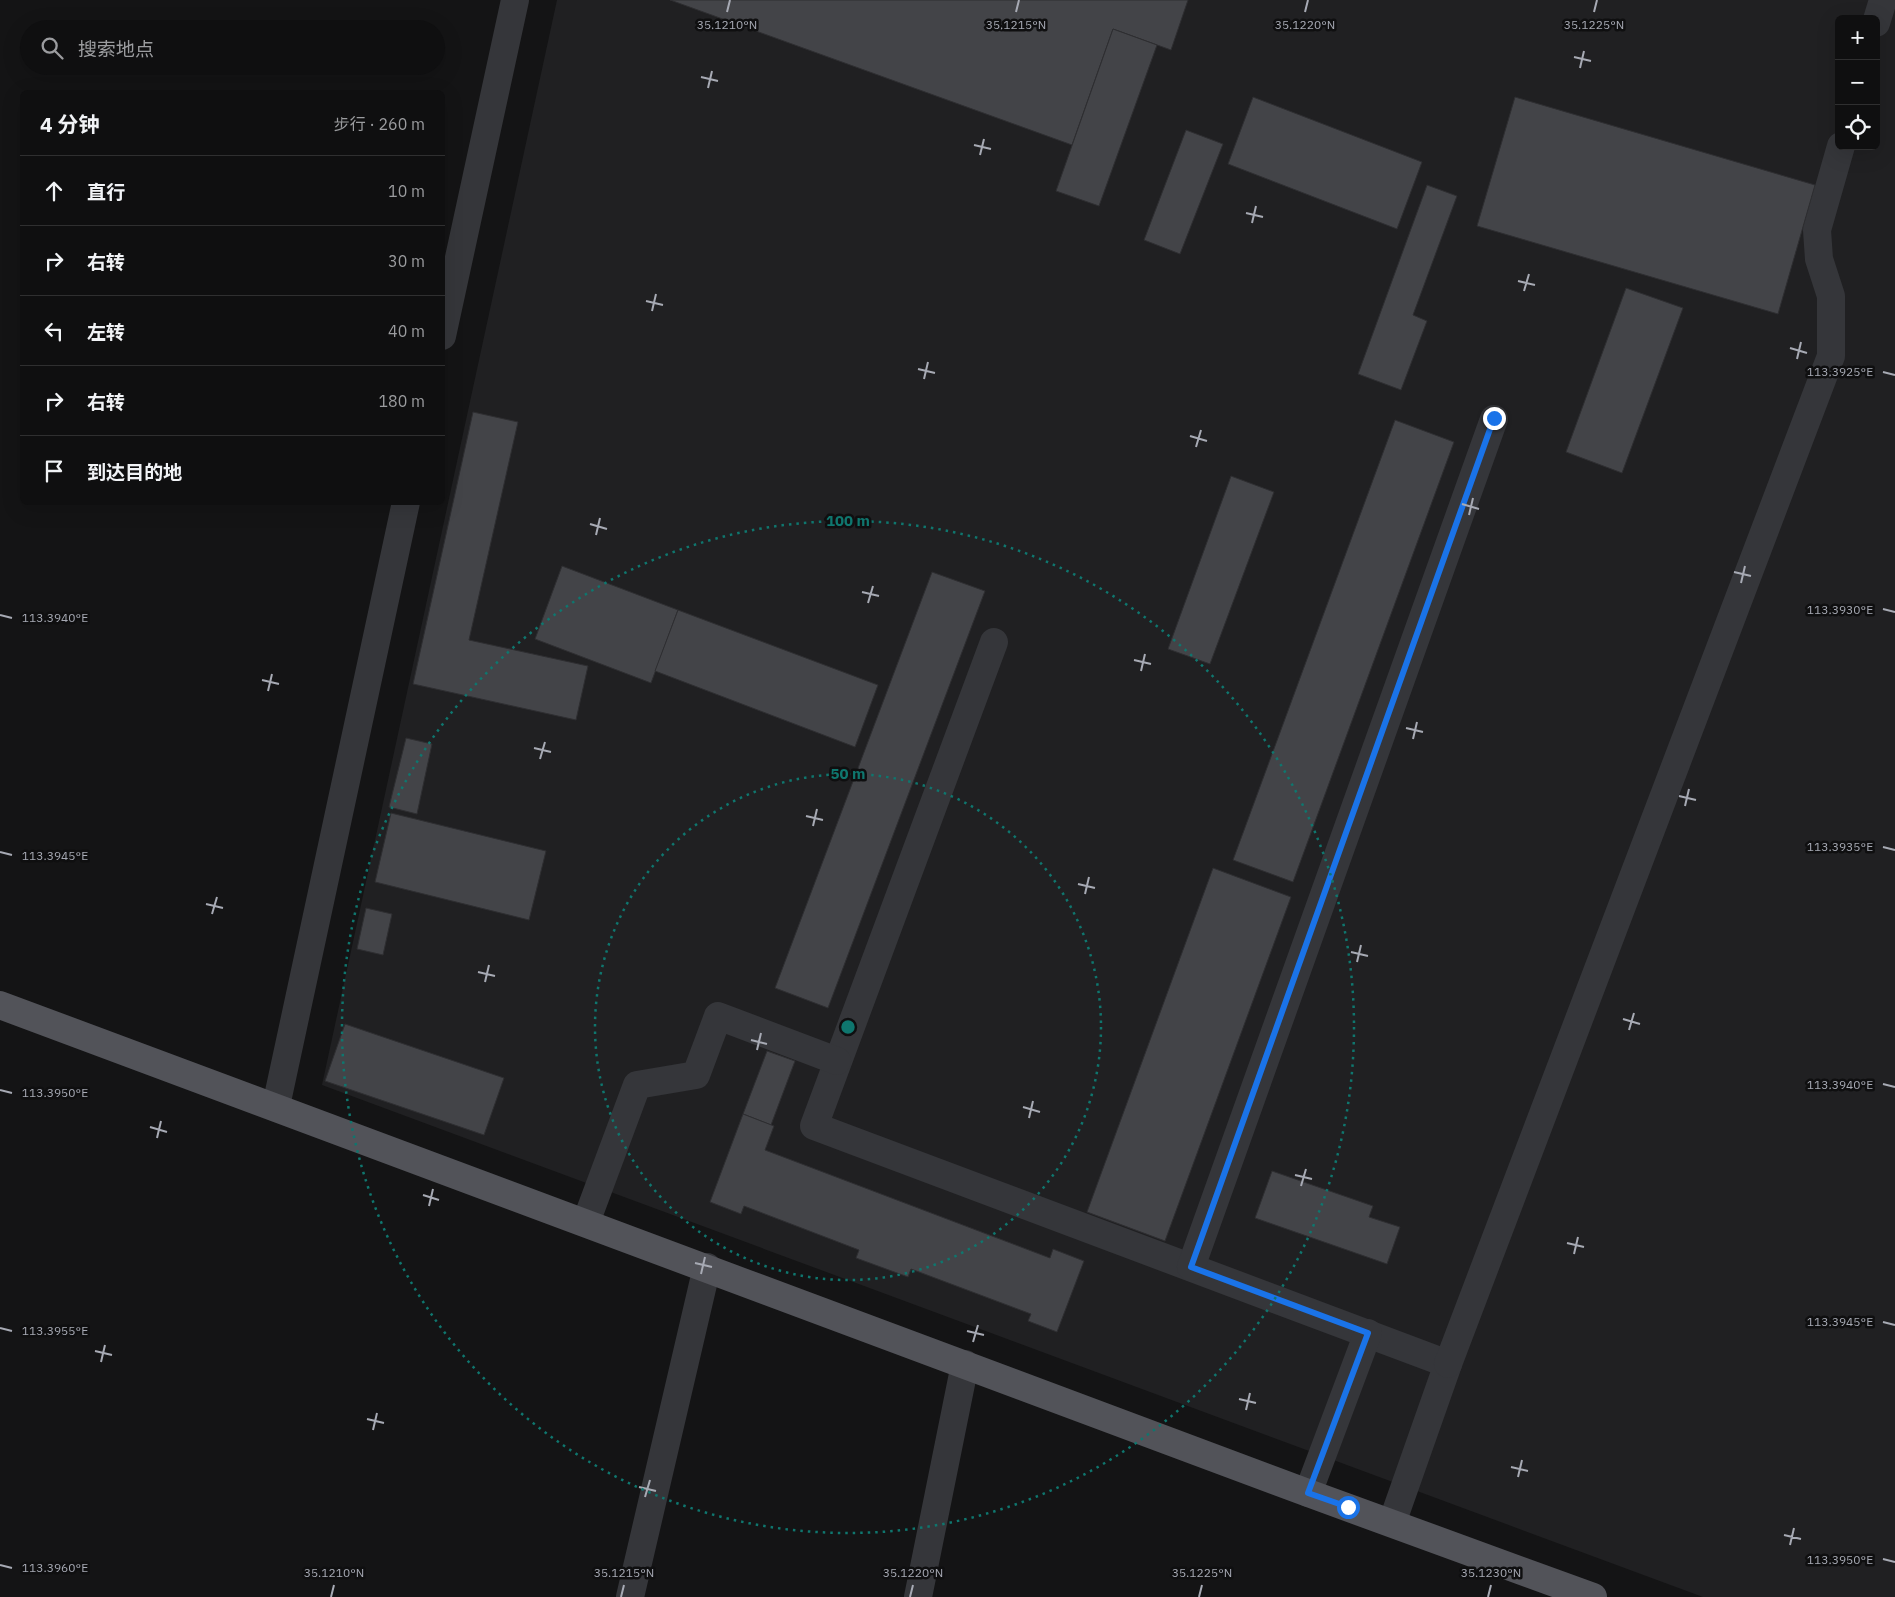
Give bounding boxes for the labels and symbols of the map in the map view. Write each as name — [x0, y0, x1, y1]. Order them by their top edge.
text: 35.1210°N — [697, 17, 757, 32]
text: 35.1215°N — [986, 17, 1046, 32]
text: 35.1220°N — [1275, 17, 1335, 32]
text: 35.1225°N — [1564, 17, 1624, 32]
text: 113.3925°E — [1807, 364, 1873, 379]
route end — [1483, 407, 1506, 430]
text: 100 m — [826, 511, 870, 530]
text: 113.3930°E — [1807, 602, 1873, 617]
text: 113.3940°E — [22, 610, 88, 625]
text: 50 m — [831, 764, 865, 783]
text: 113.3935°E — [1807, 839, 1873, 854]
text: 113.3945°E — [22, 848, 88, 863]
centre of rings — [839, 1018, 857, 1036]
text: 113.3940°E — [1807, 1077, 1873, 1092]
text: 113.3950°E — [22, 1085, 88, 1100]
text: 113.3945°E — [1807, 1314, 1873, 1329]
text: 113.3955°E — [22, 1323, 88, 1338]
route start — [1337, 1496, 1360, 1519]
text: 113.3950°E — [1807, 1552, 1873, 1567]
text: 113.3960°E — [22, 1560, 88, 1575]
text: 35.1210°N — [304, 1565, 364, 1580]
text: 35.1215°N — [594, 1565, 654, 1580]
text: 35.1220°N — [883, 1565, 943, 1580]
text: 35.1225°N — [1172, 1565, 1232, 1580]
text: 35.1230°N — [1461, 1565, 1521, 1580]

